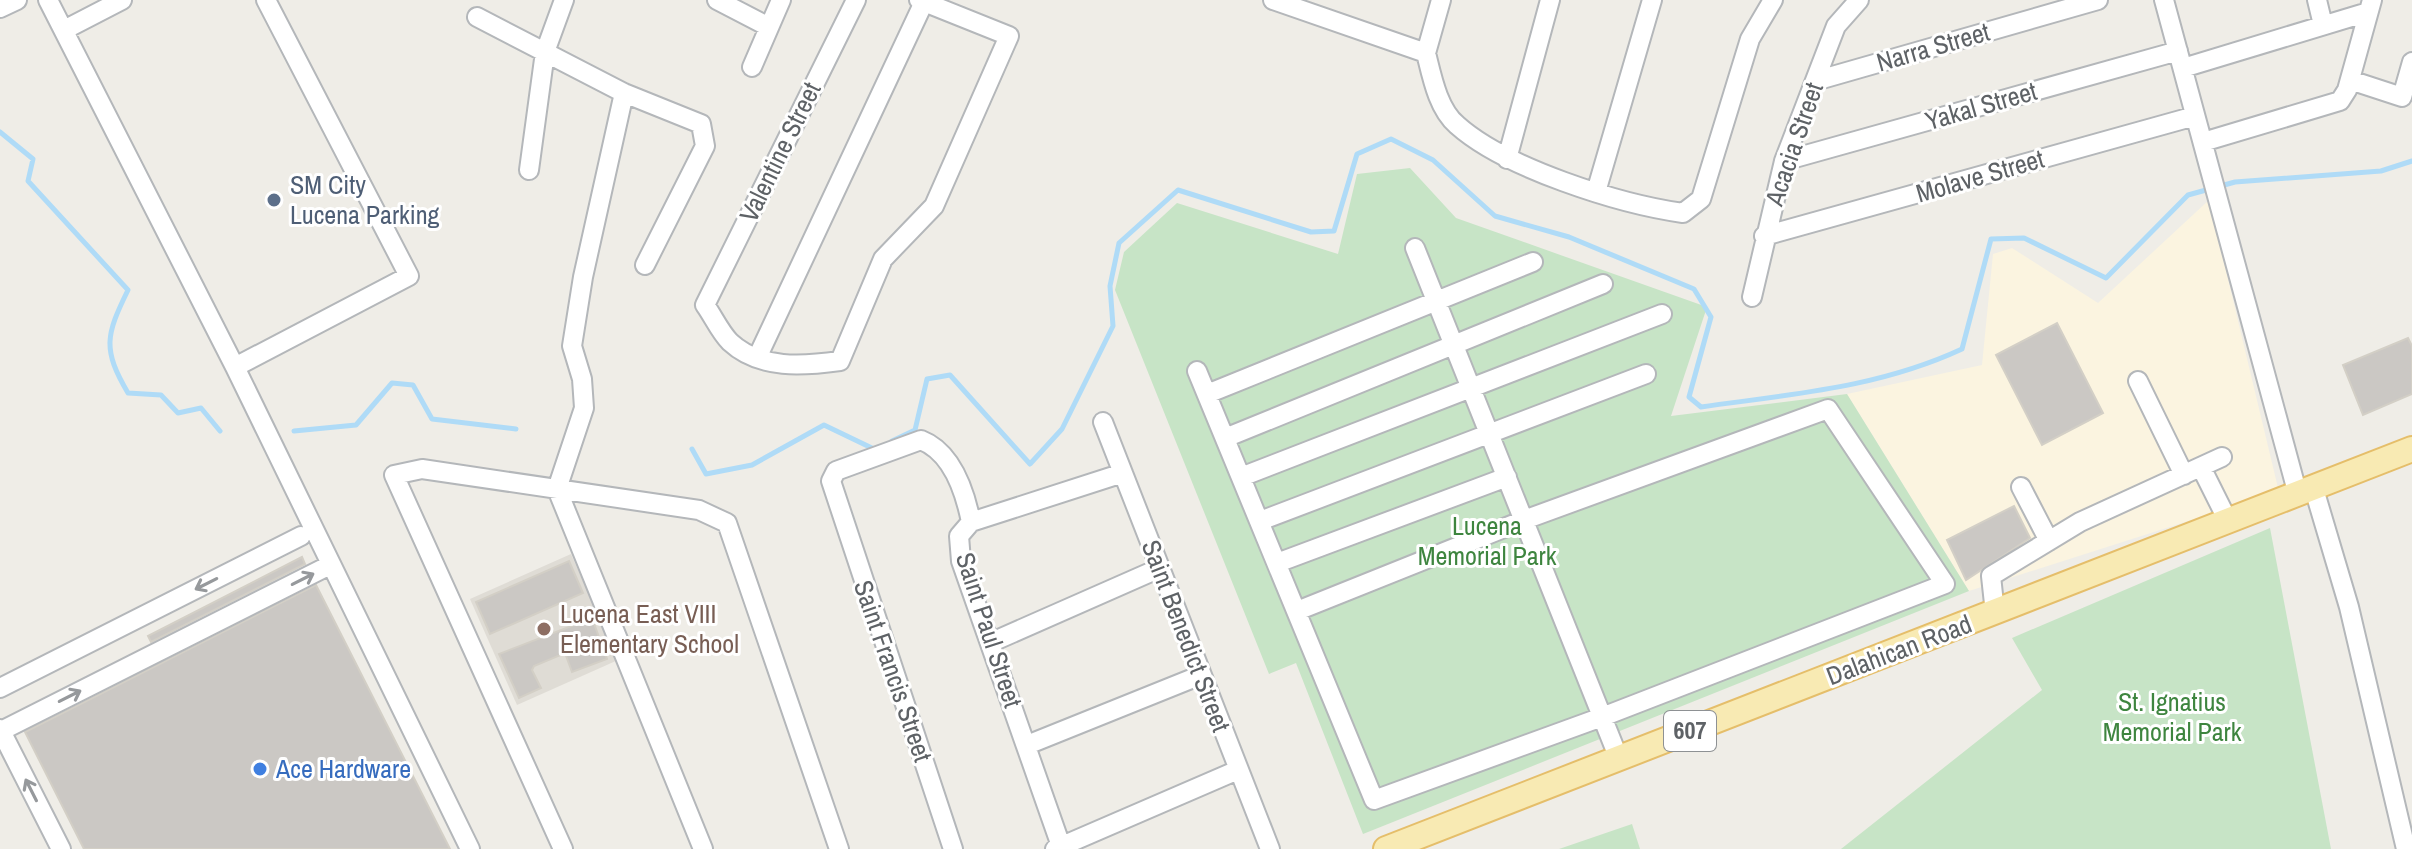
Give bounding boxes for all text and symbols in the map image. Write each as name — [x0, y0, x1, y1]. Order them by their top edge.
street label: Narra Street — [1872, 14, 1994, 79]
street label: Yakal Street — [1921, 73, 2041, 138]
street label: Valentine Street — [731, 76, 828, 227]
street label: Acacia Street — [1756, 78, 1831, 211]
street label: Molave Street — [1912, 141, 2048, 210]
place label: SM City Lucena Parking — [290, 167, 439, 232]
marker: SM City Lucena Parking — [265, 191, 283, 209]
park label: Lucena Memorial Park — [1418, 508, 1557, 573]
street label: Saint Benedict Street — [1134, 535, 1239, 737]
street label: Saint Paul Street — [948, 548, 1031, 712]
one-way arrow — [290, 571, 314, 586]
street label: Saint Francis Street — [846, 575, 941, 766]
one-way arrow — [195, 577, 219, 592]
place label: Lucena East VIII Elementary School — [560, 596, 739, 661]
street label: Dalahican Road — [1821, 606, 1976, 693]
marker: Lucena East VIII Elementary School — [535, 620, 553, 638]
park label: St. Ignatius Memorial Park — [2103, 684, 2242, 749]
one-way arrow — [58, 687, 82, 703]
road number: 607 — [1664, 711, 1716, 751]
place label: Ace Hardware — [275, 751, 411, 786]
marker: Ace Hardware — [251, 760, 269, 778]
one-way arrow — [23, 778, 38, 802]

